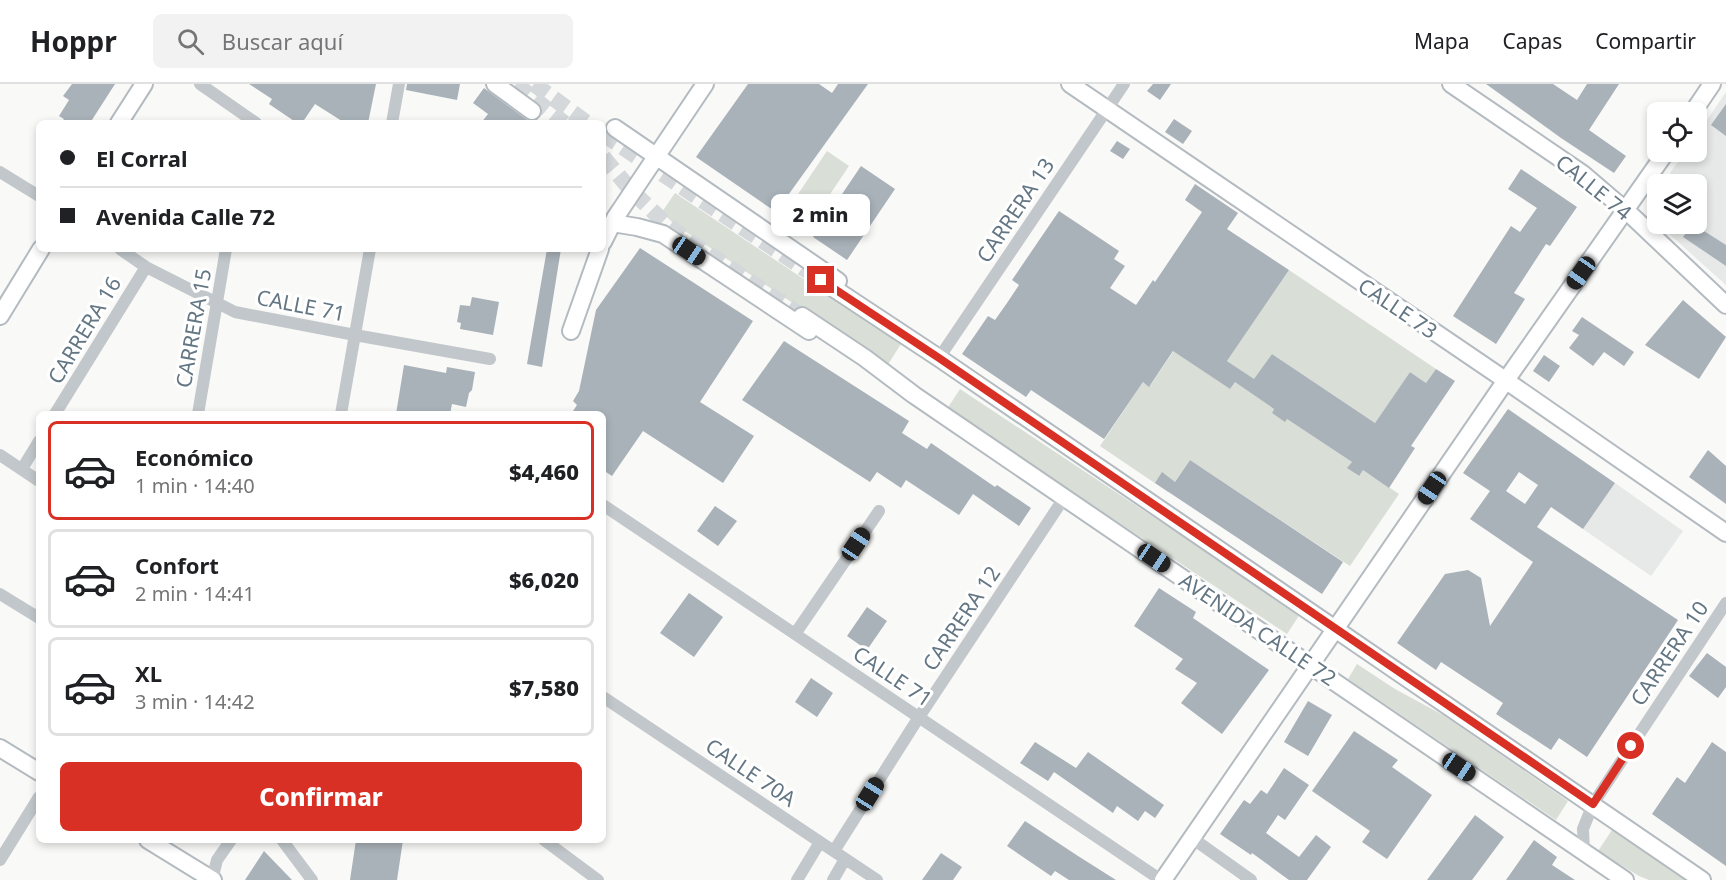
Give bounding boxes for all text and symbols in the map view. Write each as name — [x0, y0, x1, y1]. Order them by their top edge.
search box — [153, 14, 573, 68]
text: Hoppr — [30, 22, 117, 60]
icon: search — [174, 25, 207, 58]
text: Buscar aquí — [222, 26, 343, 56]
text: Mapa — [1414, 27, 1470, 55]
text: Capas — [1503, 27, 1562, 55]
text: Compartir — [1595, 27, 1696, 55]
map controls — [1647, 102, 1707, 234]
button: locate — [1647, 102, 1707, 162]
text: El Corral — [96, 143, 187, 173]
street label: CALLE 74 — [1550, 148, 1638, 226]
street label: CARRERA 13 — [970, 152, 1060, 268]
button: layers — [1647, 174, 1707, 234]
callout: 2 min — [772, 193, 870, 235]
text: Avenida Calle 72 — [96, 201, 275, 231]
text: 2 min — [793, 201, 848, 228]
car — [669, 233, 709, 269]
car — [1563, 253, 1599, 293]
street label: CARRERA 15 — [169, 266, 217, 390]
route end — [807, 266, 834, 293]
street label: CARRERA 16 — [41, 271, 127, 389]
street label: CALLE 73 — [1353, 271, 1443, 345]
street label: CALLE 71 — [254, 283, 348, 327]
text: Económico — [135, 442, 254, 472]
icon: car — [63, 444, 117, 498]
text: $4,460 — [509, 456, 579, 486]
car — [1414, 468, 1450, 508]
text: 1 min · 14:40 — [135, 472, 255, 499]
car — [838, 524, 874, 564]
car — [1134, 540, 1174, 576]
text: Confort — [135, 550, 219, 580]
icon: car — [63, 552, 117, 606]
street label: CARRERA 12 — [916, 560, 1006, 676]
text: $6,020 — [509, 564, 579, 594]
street label: AVENIDA CALLE 72 — [1174, 566, 1342, 692]
text: 2 min · 14:41 — [135, 580, 255, 607]
street label: CARRERA 10 — [1624, 595, 1714, 711]
street label: CALLE 71 — [848, 639, 938, 713]
text: XL — [135, 658, 162, 688]
icon: car — [63, 660, 117, 714]
text: $7,580 — [509, 672, 579, 702]
text: 3 min · 14:42 — [135, 688, 255, 715]
street label: CALLE 70A — [700, 732, 802, 813]
route start — [1617, 732, 1644, 759]
car — [1439, 749, 1479, 785]
button: Confirmar — [60, 762, 582, 831]
car — [853, 774, 887, 814]

